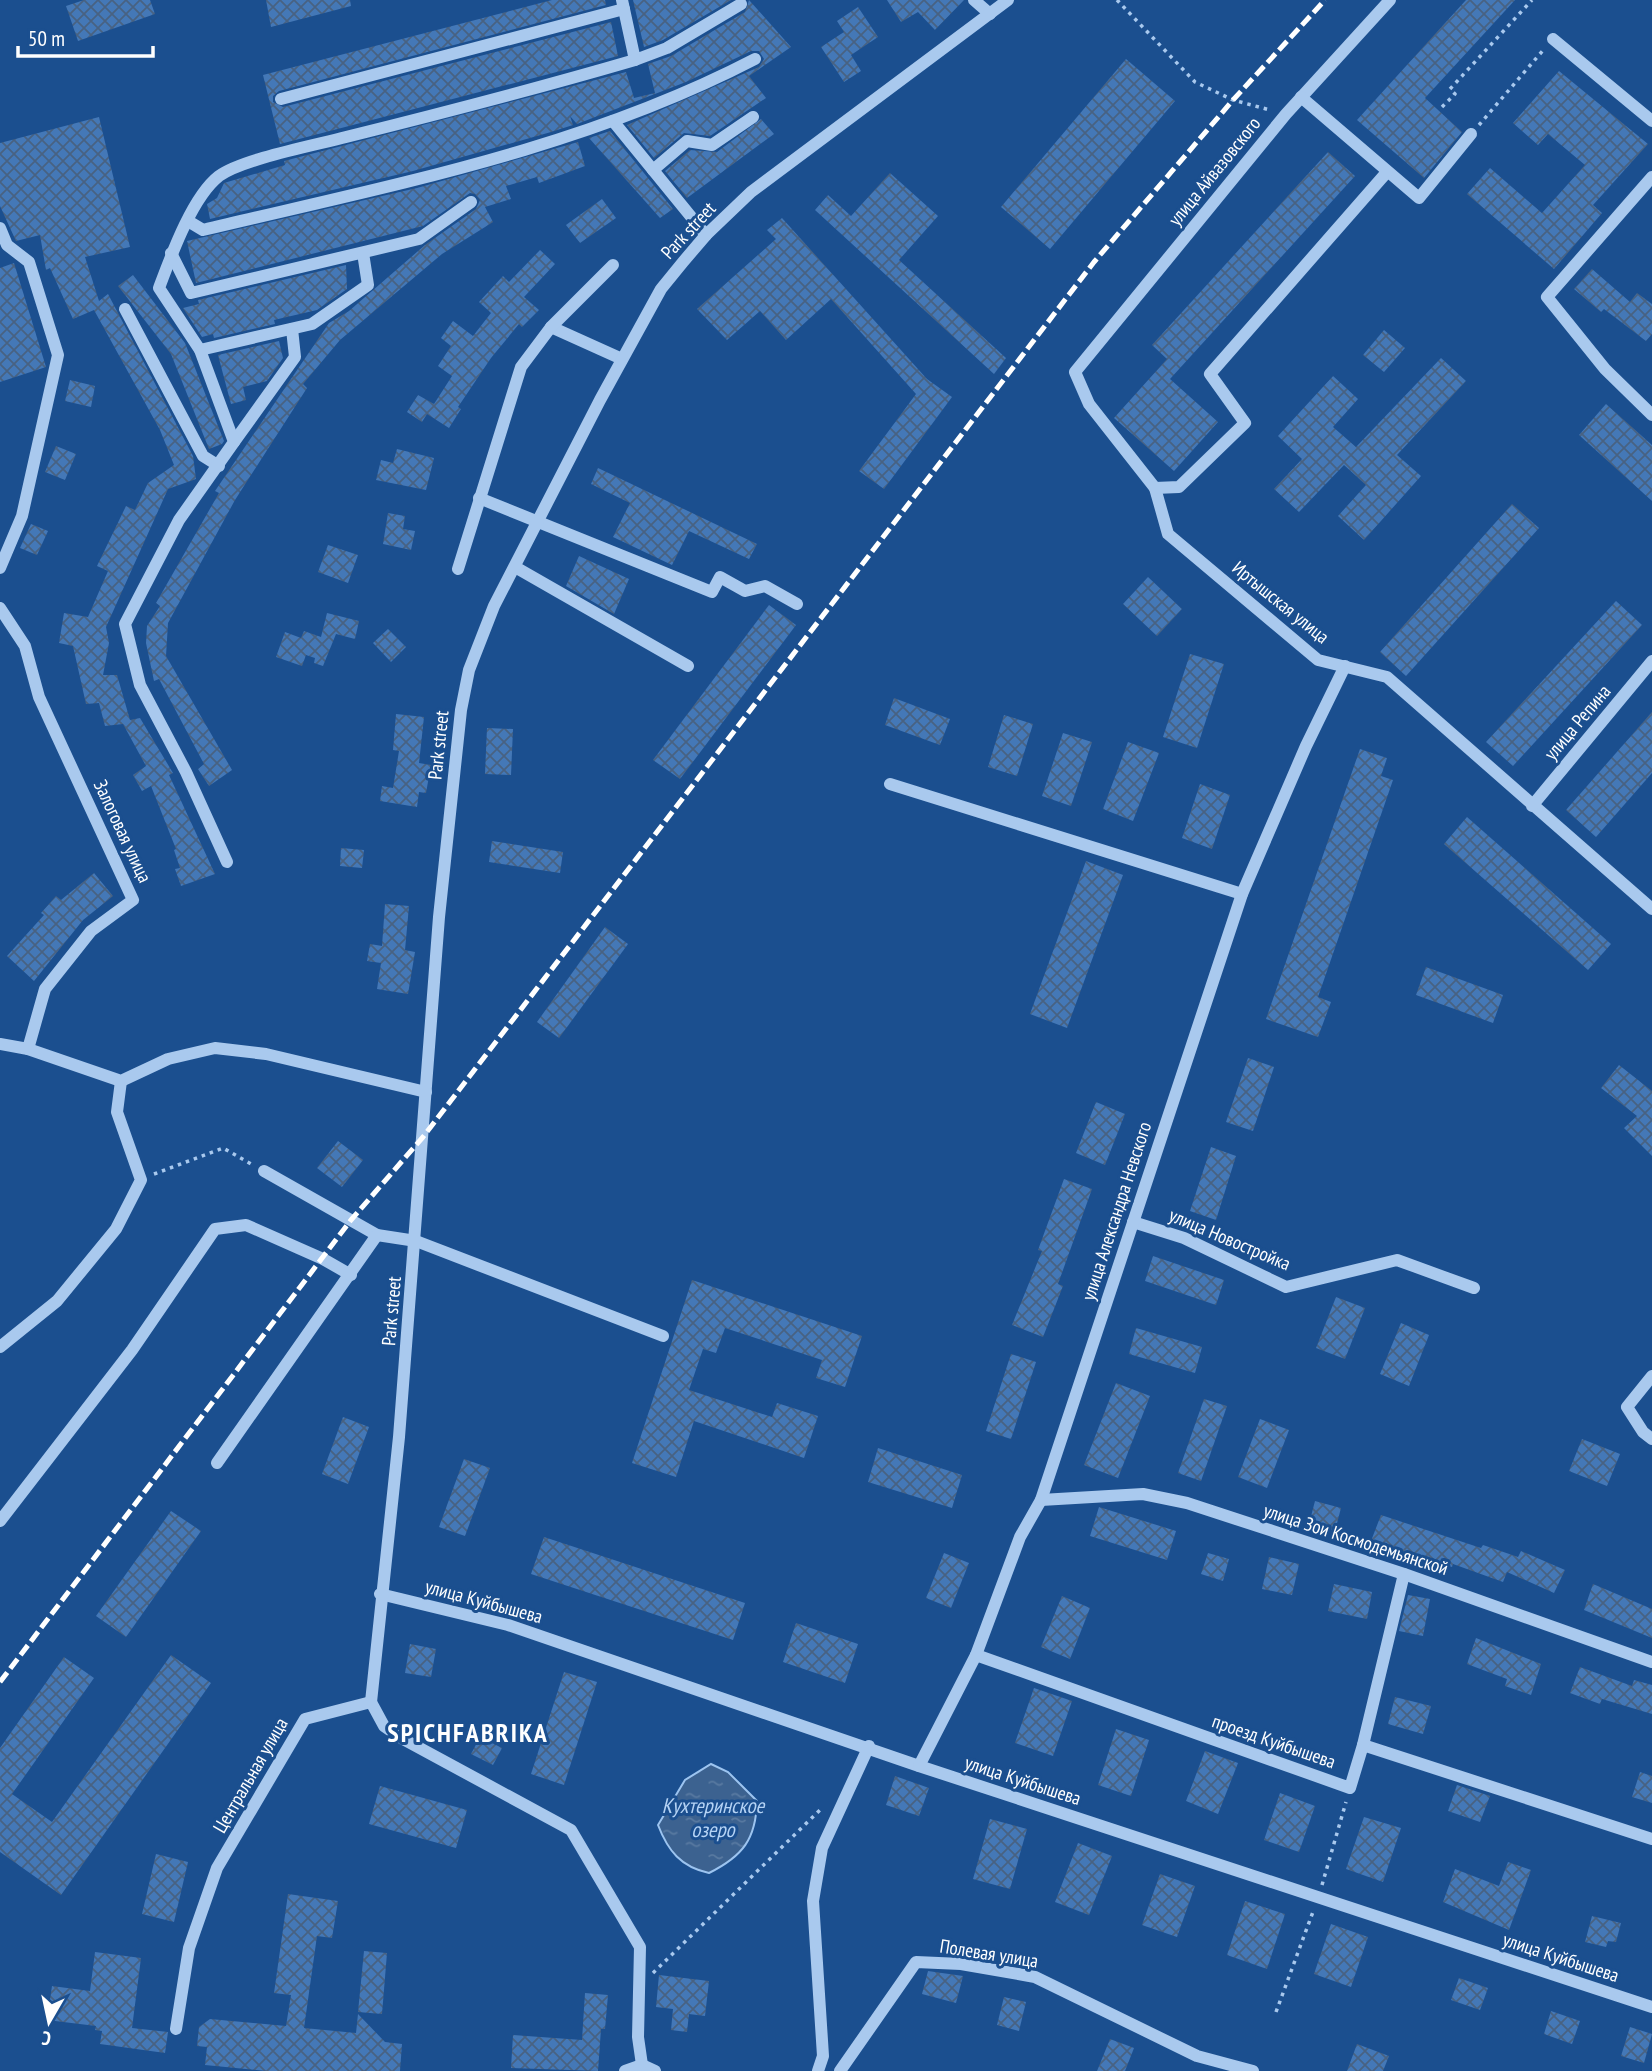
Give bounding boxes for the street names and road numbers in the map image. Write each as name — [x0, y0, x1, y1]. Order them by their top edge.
street label: улица Айвазовского — [1163, 112, 1265, 230]
street label: Park street — [656, 196, 721, 264]
street label: Иртышская улица — [1228, 556, 1334, 648]
street label: улица Репина — [1538, 679, 1616, 765]
street label: Park street — [422, 708, 454, 781]
street label: Залоговая улица — [89, 776, 157, 886]
street label: улица Александра Невского — [1076, 1119, 1156, 1303]
street label: улица Новостройка — [1166, 1203, 1294, 1275]
street label: Park street — [376, 1275, 406, 1347]
street label: улица Зои Космодемьянской — [1261, 1498, 1451, 1580]
street label: улица Куйбышева — [423, 1574, 545, 1628]
street label: проезд Куйбышева — [1209, 1709, 1339, 1773]
street label: Центральная улица — [207, 1713, 293, 1837]
street label: улица Куйбышева — [962, 1750, 1084, 1810]
street label: улица Куйбышева — [1500, 1927, 1622, 1987]
street label: Полевая улица — [938, 1933, 1040, 1973]

